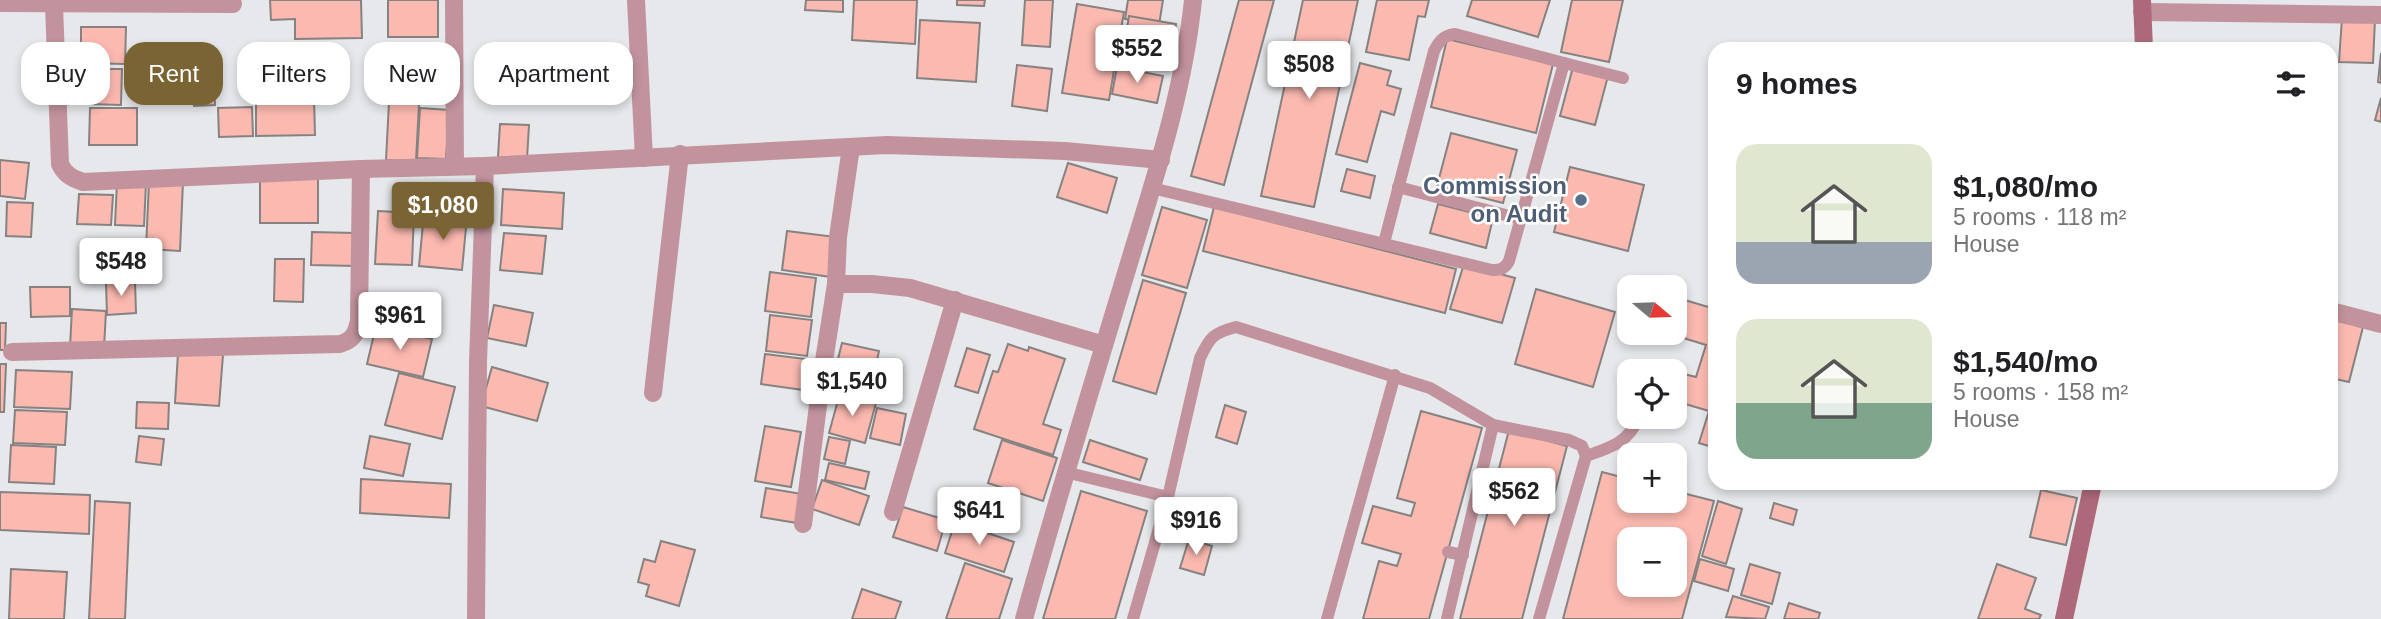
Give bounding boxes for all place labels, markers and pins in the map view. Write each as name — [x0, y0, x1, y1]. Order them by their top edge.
pin: $552 — [1096, 25, 1178, 85]
pin: $508 — [1268, 42, 1350, 101]
place label: Commission on Audit — [1423, 172, 1567, 227]
pin: $1,080 — [386, 182, 500, 242]
marker: Commission on Audit — [1573, 192, 1589, 208]
pin: $548 — [80, 238, 162, 298]
pin: $961 — [359, 292, 441, 352]
pin: $1,540 — [795, 358, 909, 418]
pin: $562 — [1473, 468, 1555, 528]
pin: $641 — [938, 488, 1020, 547]
pin: $916 — [1155, 498, 1237, 557]

